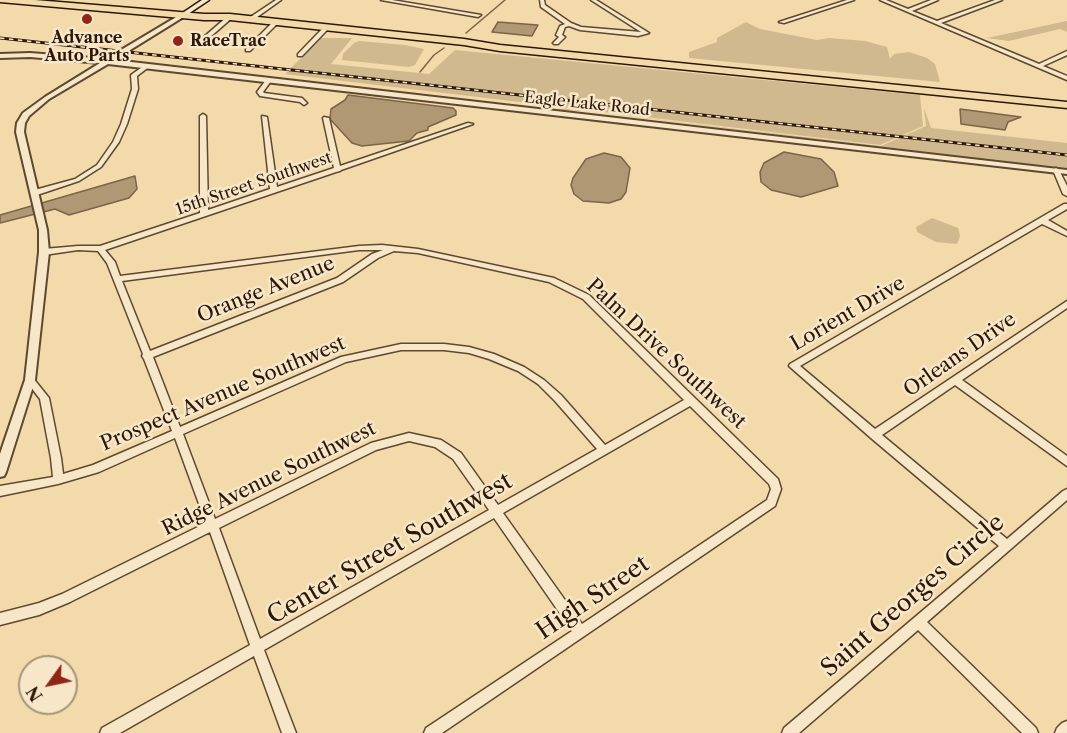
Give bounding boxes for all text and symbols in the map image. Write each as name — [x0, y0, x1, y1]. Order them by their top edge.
marker: Advance Auto Parts — [80, 12, 94, 26]
place label: Advance Auto Parts — [45, 28, 129, 66]
place label: RaceTrac — [190, 31, 266, 51]
marker: RaceTrac — [171, 34, 185, 48]
street label: Eagle Lake Road — [523, 88, 651, 120]
street label: 15th Street Southwest — [173, 148, 335, 220]
street label: Orange Avenue — [194, 252, 338, 328]
street label: Lorient Drive — [787, 272, 909, 356]
street label: Palm Drive Southwest — [581, 274, 751, 434]
street label: Orleans Drive — [899, 308, 1021, 402]
street label: Prospect Avenue Southwest — [97, 331, 349, 457]
street label: Ridge Avenue Southwest — [158, 417, 380, 541]
street label: Center Street Southwest — [262, 467, 518, 631]
street label: Saint Georges Circle — [816, 509, 1010, 683]
street label: High Street — [531, 550, 655, 646]
north arrow — [18, 655, 78, 715]
text: N — [22, 682, 47, 705]

